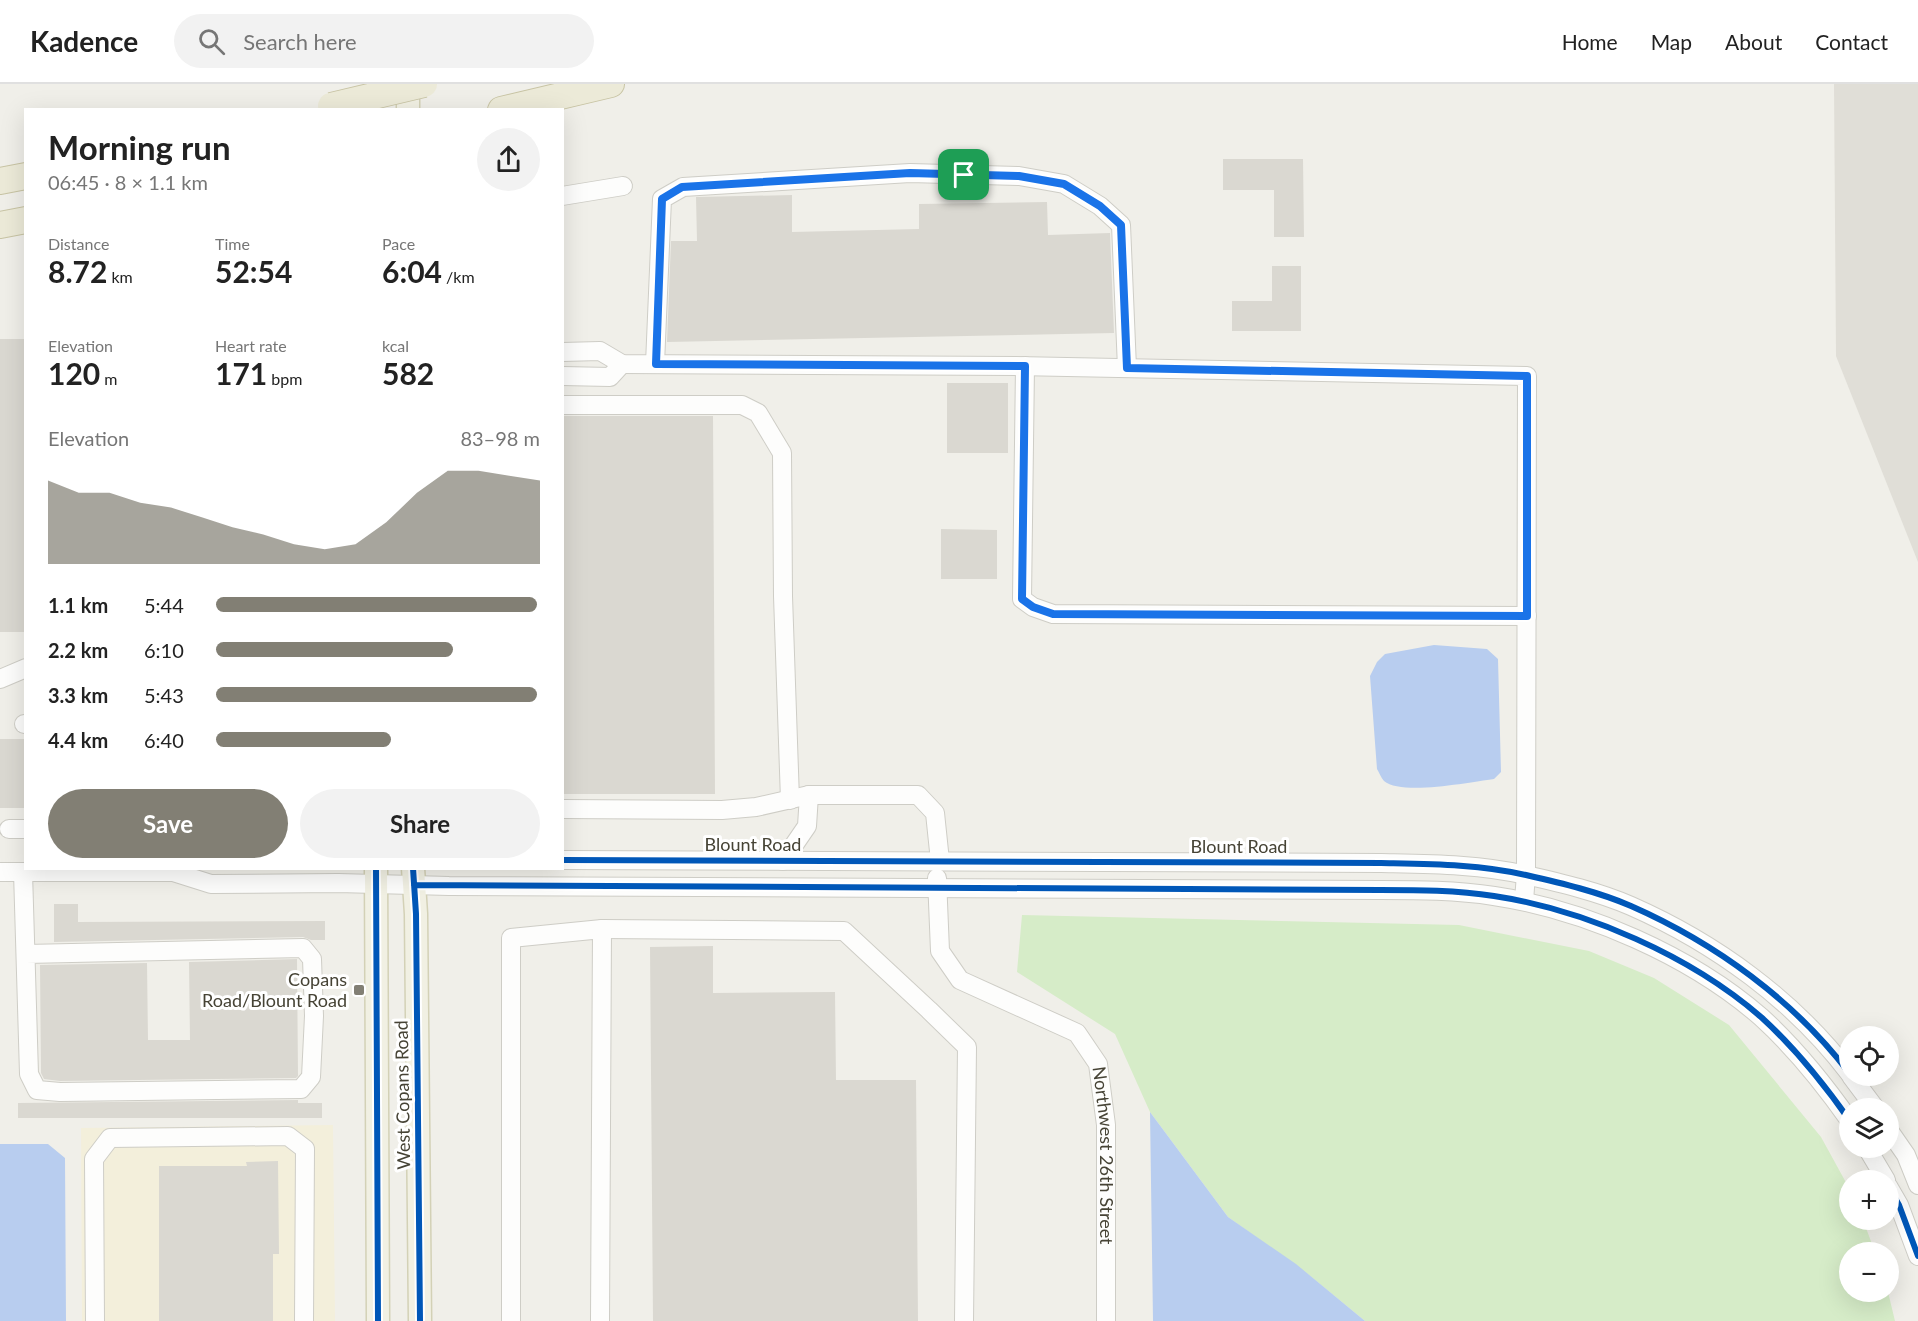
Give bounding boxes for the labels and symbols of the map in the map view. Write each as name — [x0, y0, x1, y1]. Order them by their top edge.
pin — [938, 149, 989, 200]
street label: Blount Road — [705, 833, 801, 855]
street label: Blount Road — [1191, 835, 1287, 857]
place label: Copans Road/Blount Road — [202, 968, 347, 1011]
marker: Copans Road/Blount Road — [352, 983, 366, 997]
street label: West Copans Road — [390, 1020, 414, 1170]
street label: Northwest 26th Street — [1088, 1065, 1118, 1245]

